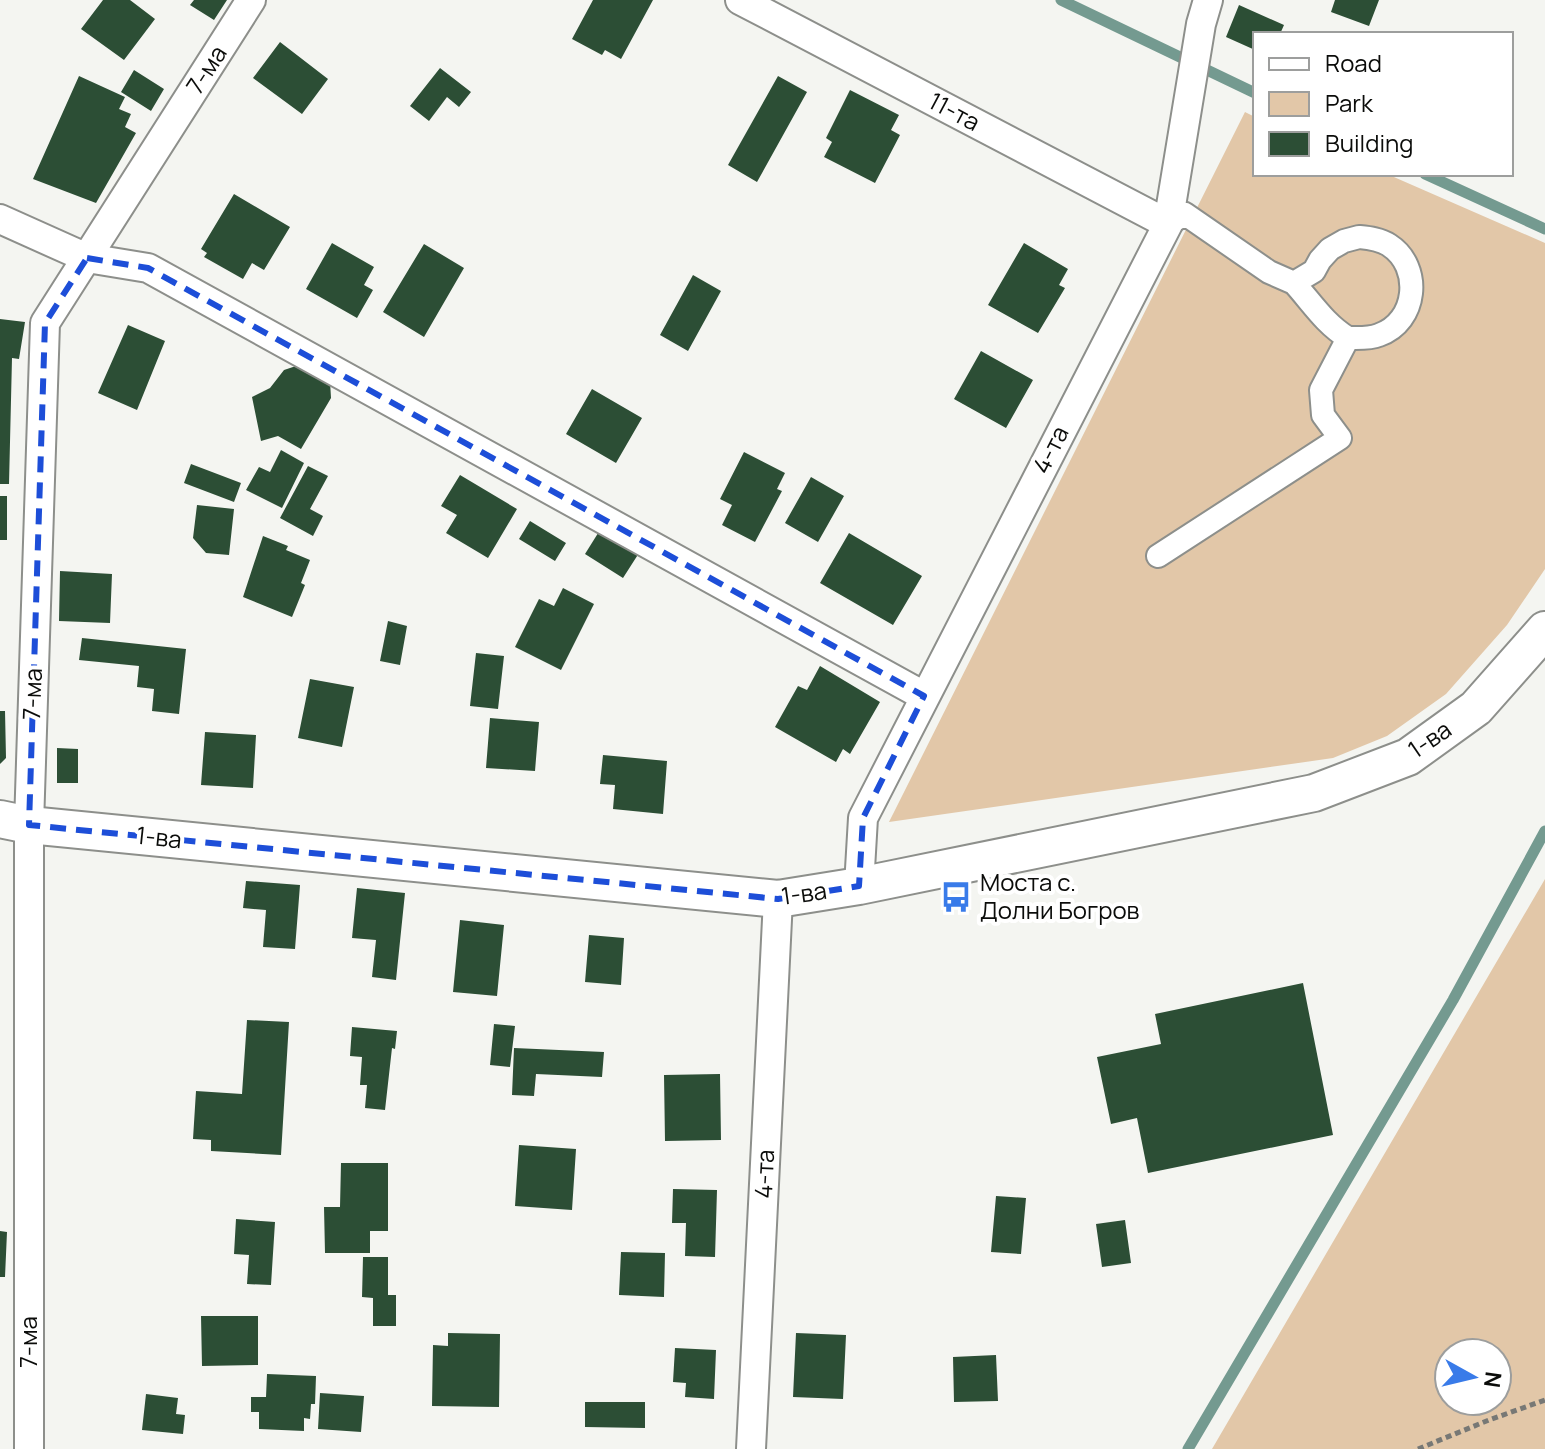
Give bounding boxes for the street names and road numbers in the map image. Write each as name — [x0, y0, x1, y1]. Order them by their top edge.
street label: 7-ма — [178, 38, 234, 100]
street label: 11-та — [923, 83, 986, 138]
street label: 4-та — [1024, 420, 1076, 479]
street label: 7-ма — [14, 668, 49, 720]
street label: 1-ва — [1401, 712, 1457, 765]
street label: 1-ва — [135, 818, 184, 855]
street label: 1-ва — [779, 873, 829, 912]
street label: 4-та — [746, 1148, 781, 1199]
street label: 7-ма — [11, 1316, 44, 1368]

